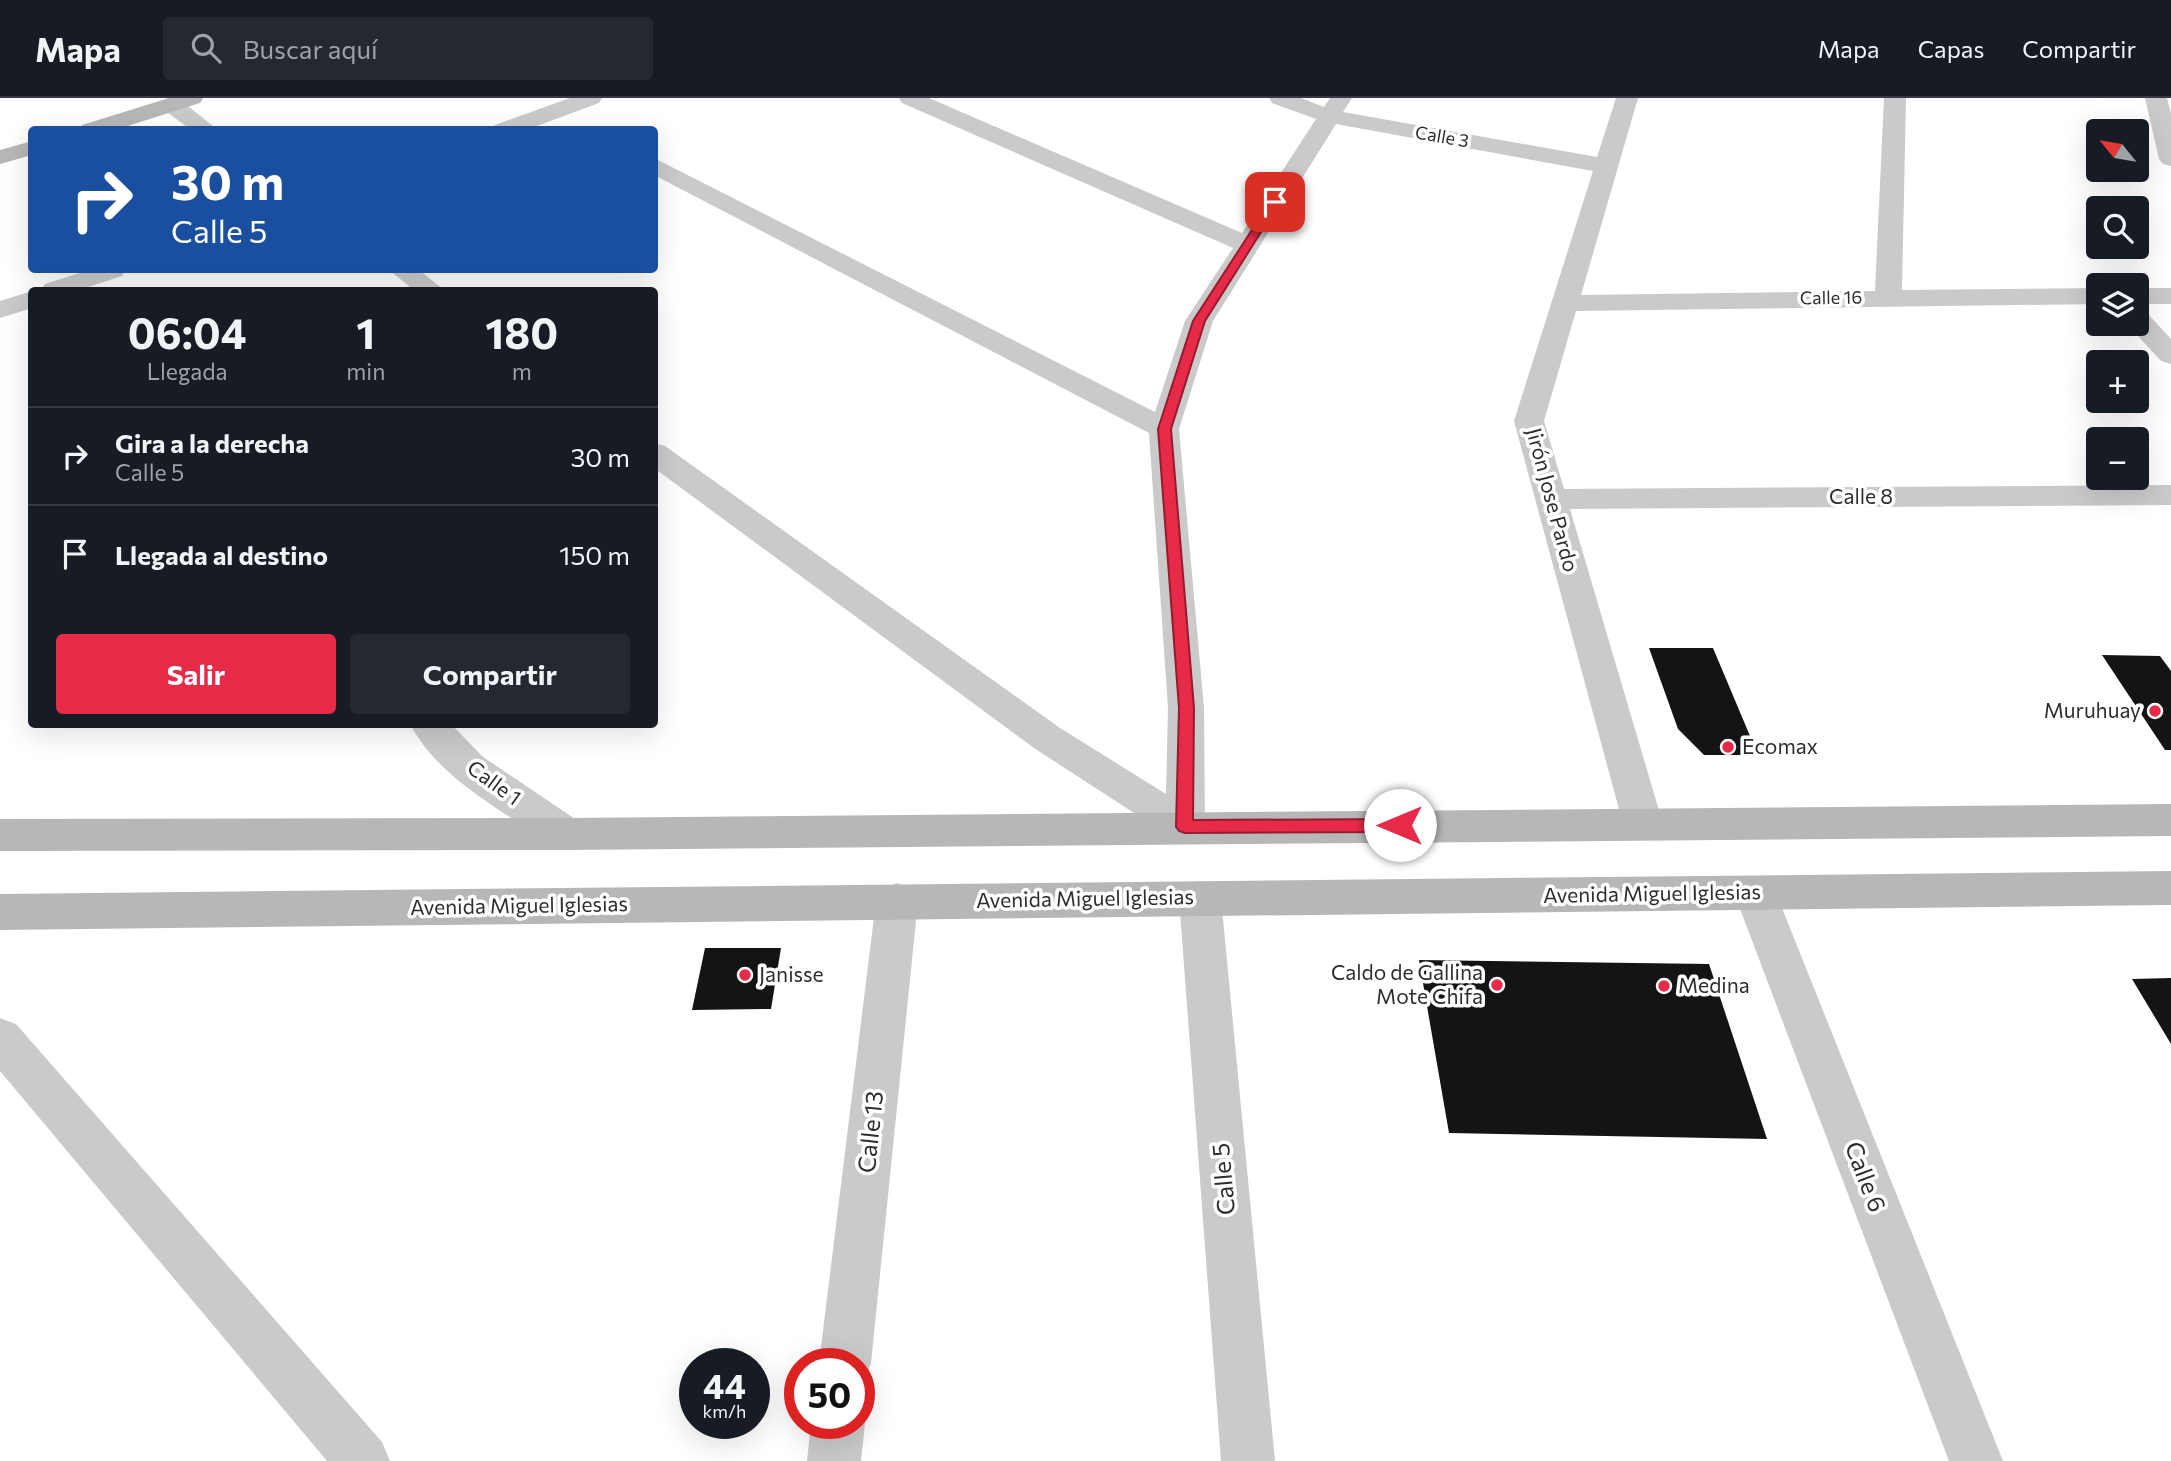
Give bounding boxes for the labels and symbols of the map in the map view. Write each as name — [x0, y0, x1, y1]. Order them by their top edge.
north arrow — [2086, 119, 2149, 182]
street label: Calle 3 — [1414, 120, 1471, 152]
pin — [1245, 172, 1305, 232]
street label: Calle 16 — [1800, 285, 1862, 309]
street label: Jirón Jose Pardo — [1522, 425, 1585, 574]
street label: Calle 8 — [1829, 483, 1893, 508]
place label: Muruhuay — [2044, 697, 2141, 722]
marker: Muruhuay — [2147, 703, 2163, 719]
place label: Ecomax — [1742, 733, 1818, 758]
marker: Ecomax — [1720, 739, 1736, 755]
street label: Calle 1 — [463, 754, 527, 810]
position arrow — [1363, 788, 1437, 862]
street label: Avenida Miguel Iglesias — [1543, 878, 1761, 907]
street label: Avenida Miguel Iglesias — [976, 883, 1194, 912]
street label: Avenida Miguel Iglesias — [410, 890, 628, 919]
place label: Caldo de Gallina Mote Chifa — [1331, 959, 1483, 1008]
place label: Janisse — [759, 961, 824, 986]
marker: Janisse — [737, 967, 753, 983]
place label: Medina — [1678, 972, 1750, 997]
marker: Caldo de Gallina Mote Chifa — [1489, 977, 1505, 993]
marker: Medina — [1656, 978, 1672, 994]
street label: Calle 13 — [851, 1089, 888, 1174]
street label: Calle 6 — [1840, 1137, 1893, 1216]
street label: Calle 5 — [1205, 1142, 1240, 1216]
speed limit sign: 50 — [784, 1348, 875, 1439]

